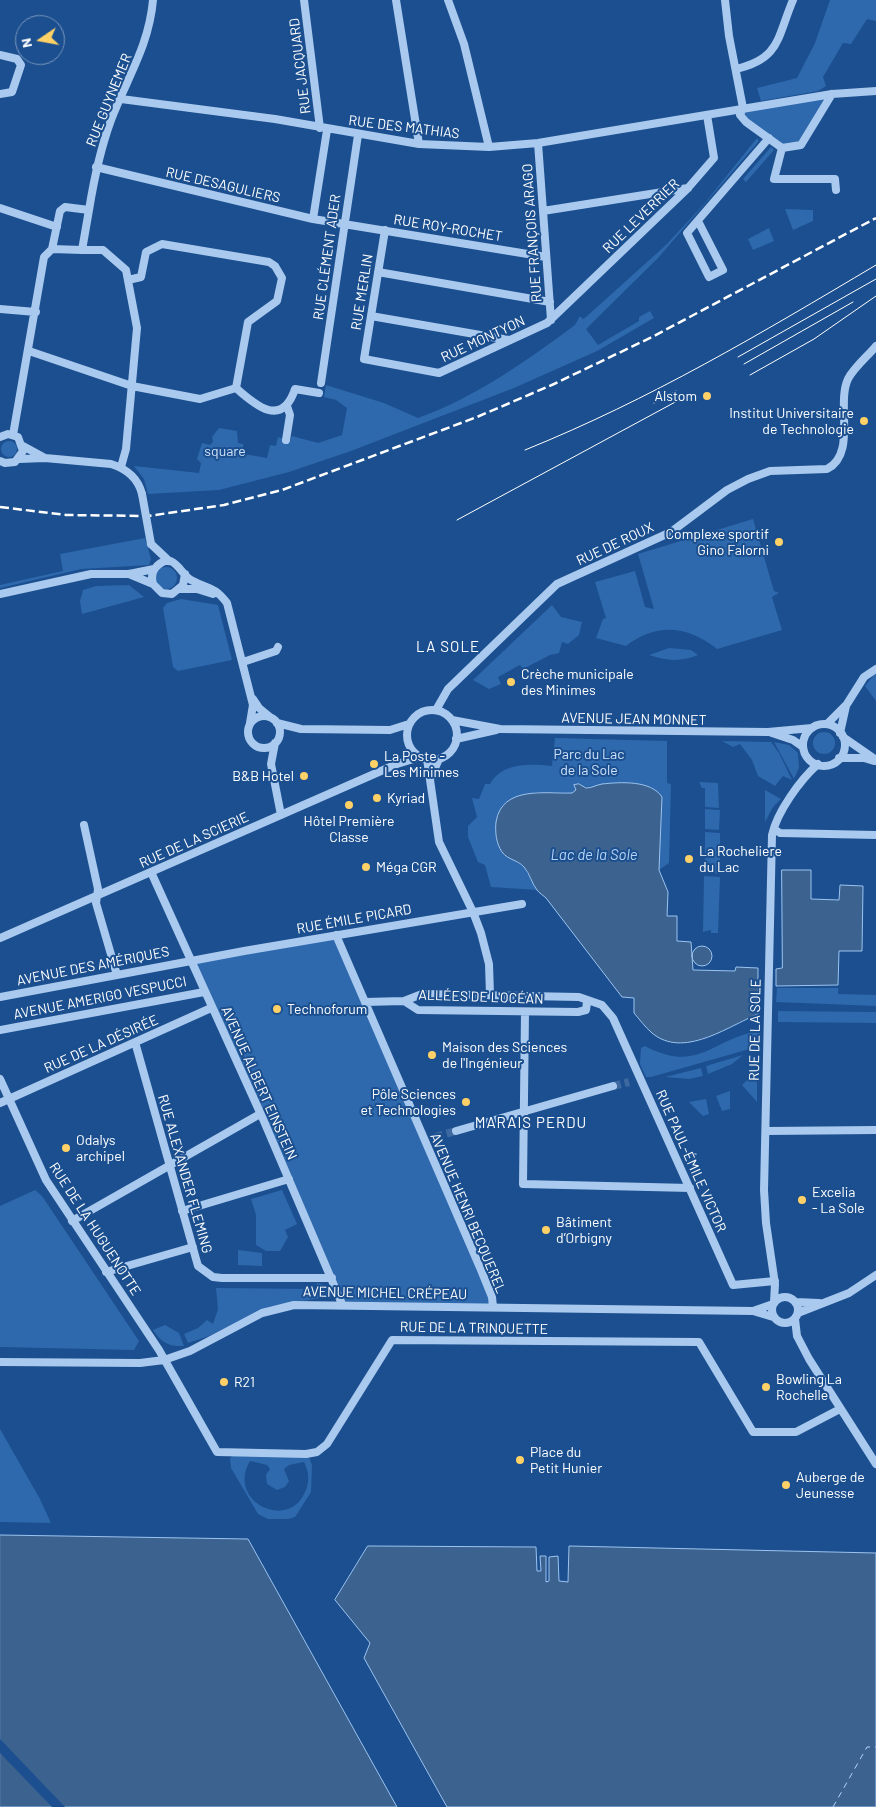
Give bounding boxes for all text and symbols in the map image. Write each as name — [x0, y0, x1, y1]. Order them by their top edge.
north arrow — [15, 15, 65, 65]
street label: RUE JACQUARD — [286, 17, 314, 115]
text: N — [17, 37, 35, 49]
street label: RUE GUYNEMER — [83, 51, 135, 149]
street label: RUE DES MATHIAS — [348, 112, 460, 142]
street label: RUE FRANÇOIS ARAGO — [519, 163, 545, 303]
street label: RUE DESAGULIERS — [164, 164, 282, 206]
street label: RUE LEVERRIER — [599, 175, 683, 257]
street label: RUE CLÉMENT ADER — [310, 193, 344, 321]
street label: RUE ROY-ROCHET — [392, 211, 504, 245]
street label: RUE MERLIN — [348, 253, 376, 331]
street label: RUE MONTYON — [438, 312, 528, 366]
place label: Alstom — [654, 388, 697, 404]
marker: Alstom — [701, 390, 713, 402]
place label: Institut Universitaire de Technologie — [729, 405, 854, 438]
marker: Institut Universitaire de Technologie — [858, 415, 870, 427]
park label: square — [204, 443, 246, 459]
street label: RUE DE ROUX — [574, 519, 656, 569]
place label: Complexe sportif Gino Falorni — [666, 526, 769, 558]
marker: Complexe sportif Gino Falorni — [773, 536, 785, 548]
district label: LA SOLE — [415, 638, 481, 656]
place label: Crèche municipale des Minimes — [521, 666, 634, 699]
marker: Crèche municipale des Minimes — [505, 676, 517, 688]
street label: AVENUE JEAN MONNET — [561, 709, 707, 729]
park label: Parc du Lac de la Sole — [554, 746, 624, 779]
place label: La Poste - Les Minimes — [384, 748, 459, 780]
marker: La Poste - Les Minimes — [368, 758, 380, 770]
place label: B&B Hotel — [232, 768, 294, 784]
marker: B&B Hotel — [298, 770, 310, 782]
place label: Kyriad — [387, 790, 425, 806]
marker: Kyriad — [371, 792, 383, 804]
marker: Hôtel Première Classe — [343, 799, 355, 811]
street label: RUE DE LA SCIERIE — [137, 808, 251, 872]
place label: Hôtel Première Classe — [304, 813, 394, 846]
place label: La Rocheliere du Lac — [699, 843, 782, 876]
water label: Lac de la Sole — [551, 846, 637, 864]
marker: La Rocheliere du Lac — [683, 853, 695, 865]
place label: Méga CGR — [376, 859, 437, 875]
marker: Méga CGR — [360, 861, 372, 873]
street label: RUE ÉMILE PICARD — [295, 901, 413, 937]
street label: AVENUE DES AMÉRIQUES — [15, 943, 171, 989]
street label: AVENUE AMERIGO VESPUCCI — [12, 973, 188, 1023]
street label: RUE DE LA SOLE — [746, 979, 764, 1081]
street label: ALLÉES DE L'OCÉAN — [418, 986, 544, 1008]
place label: Technoforum — [287, 1001, 367, 1017]
marker: Technoforum — [271, 1003, 283, 1015]
street label: AVENUE ALBERT EINSTEIN — [218, 1004, 300, 1162]
street label: RUE DE LA DÉSIRÉE — [41, 1011, 161, 1077]
place label: Maison des Sciences de l'Ingénieur — [442, 1039, 567, 1072]
marker: Maison des Sciences de l'Ingénieur — [426, 1049, 438, 1061]
place label: Pôle Sciences et Technologies — [360, 1086, 456, 1118]
street label: RUE PAUL-ÉMILE VICTOR — [652, 1087, 730, 1235]
street label: RUE ALEXANDER FLEMING — [154, 1093, 216, 1255]
marker: Pôle Sciences et Technologies — [460, 1096, 472, 1108]
district label: MARAIS PERDU — [473, 1114, 589, 1132]
street label: AVENUE HENRI BECQUEREL — [427, 1130, 509, 1296]
place label: Odalys archipel — [76, 1132, 125, 1164]
marker: Odalys archipel — [60, 1142, 72, 1154]
street label: RUE DE LA HUGUENOTTE — [46, 1159, 144, 1299]
place label: Excelia - La Sole — [812, 1184, 865, 1216]
marker: Excelia - La Sole — [796, 1194, 808, 1206]
place label: Bâtiment d’Orbigny — [556, 1214, 612, 1246]
marker: Bâtiment d’Orbigny — [540, 1224, 552, 1236]
street label: AVENUE MICHEL CRÉPEAU — [303, 1283, 467, 1303]
street label: RUE DE LA TRINQUETTE — [400, 1318, 548, 1338]
place label: Bowling La Rochelle — [776, 1371, 842, 1404]
place label: R21 — [234, 1374, 255, 1390]
marker: R21 — [218, 1376, 230, 1388]
marker: Bowling La Rochelle — [760, 1381, 772, 1393]
place label: Place du Petit Hunier — [530, 1444, 602, 1476]
marker: Place du Petit Hunier — [514, 1454, 526, 1466]
place label: Auberge de Jeunesse — [796, 1469, 865, 1501]
marker: Auberge de Jeunesse — [780, 1479, 792, 1491]

